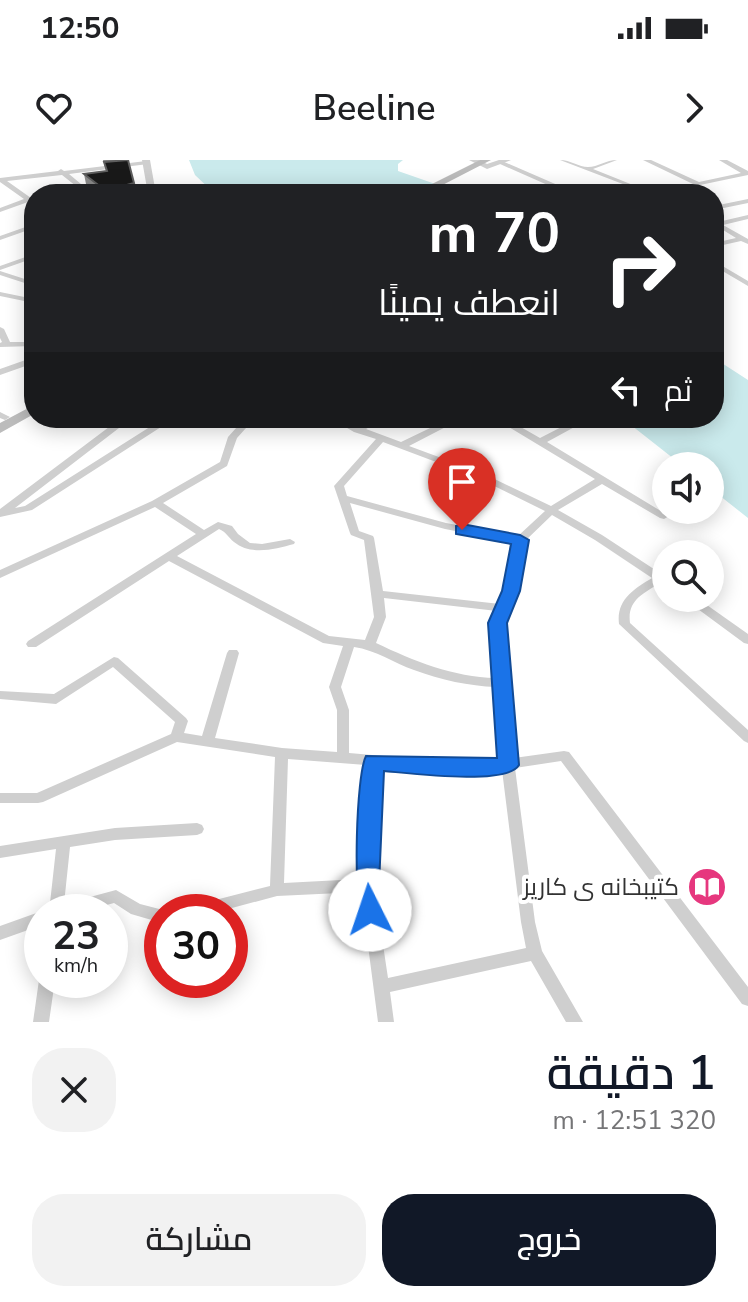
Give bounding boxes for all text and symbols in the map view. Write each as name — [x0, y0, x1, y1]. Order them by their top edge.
text: 12:50 — [40, 8, 119, 49]
text: Beeline — [312, 84, 436, 133]
icon: heart — [32, 86, 76, 130]
icon: forward — [672, 86, 716, 130]
text: 70 m — [429, 195, 560, 272]
icon: right — [588, 216, 692, 320]
text: انعطف يمينًا — [378, 279, 560, 328]
icon: left — [604, 368, 648, 412]
text: ثم — [664, 371, 692, 412]
pin — [428, 448, 496, 530]
map controls — [652, 452, 724, 612]
button: sound — [652, 452, 724, 524]
icon: arrive — [440, 460, 484, 504]
button: search — [652, 540, 724, 612]
library icon: كتيبخانه ى كاريز — [686, 866, 728, 908]
position arrow — [328, 868, 412, 952]
place label: كتيبخانه ى كاريز — [521, 871, 679, 903]
speed limit sign: 30 — [144, 894, 248, 998]
text: 23 — [52, 909, 100, 963]
text: km/h — [54, 952, 98, 979]
text: 1 دقيقة — [547, 1040, 716, 1106]
button: close — [32, 1048, 116, 1132]
text: 320 m · 12:51 — [553, 1103, 716, 1138]
button: مشاركة — [32, 1194, 366, 1286]
button: خروج — [382, 1194, 716, 1286]

